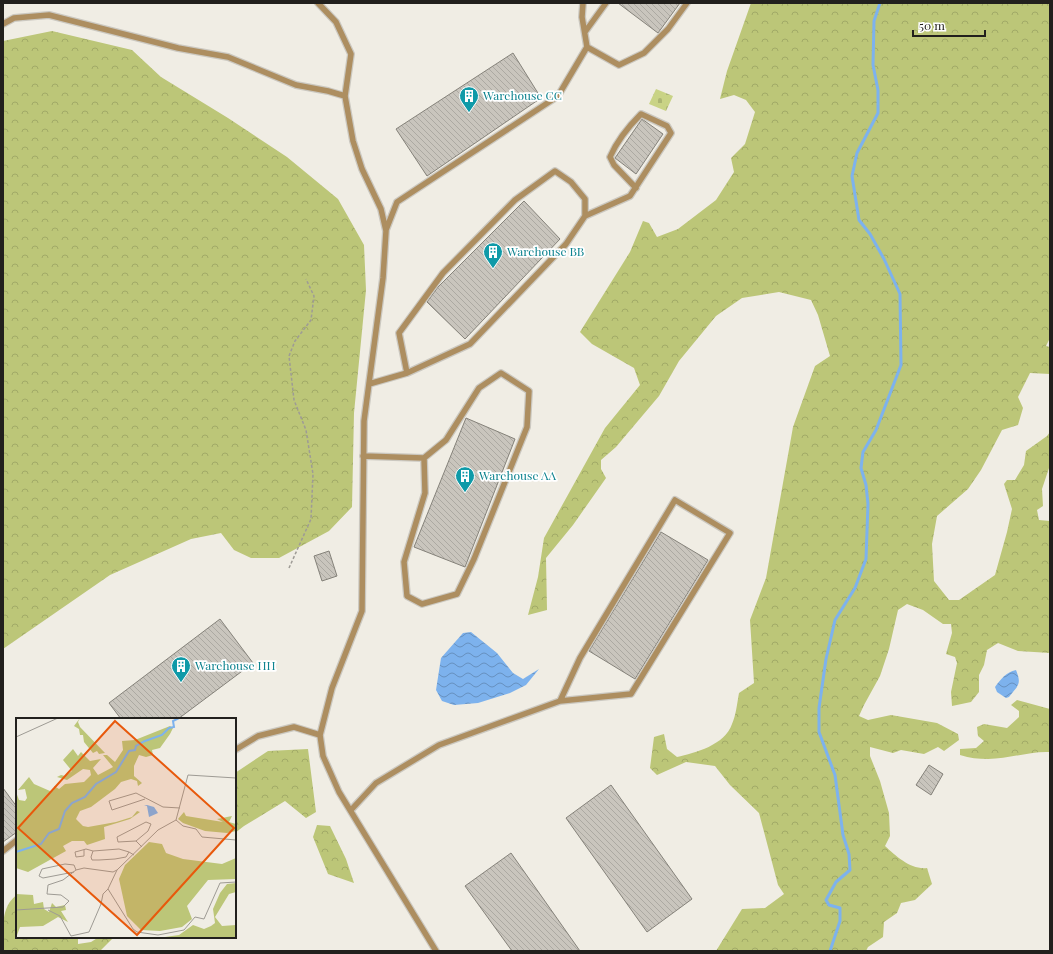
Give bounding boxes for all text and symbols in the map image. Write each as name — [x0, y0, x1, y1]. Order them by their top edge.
scale bar — [913, 12, 985, 38]
text: 50 m — [919, 17, 945, 33]
building icon: Warehouse CC — [458, 85, 480, 113]
place label: Warehouse CC — [482, 87, 562, 103]
building icon: Warehouse BB — [482, 241, 504, 269]
place label: Warehouse BB — [506, 243, 584, 259]
building icon: Warehouse AA — [454, 465, 476, 493]
place label: Warehouse AA — [478, 467, 557, 483]
building icon: Warehouse HH — [170, 655, 192, 683]
place label: Warehouse HH — [194, 657, 276, 673]
inset map — [16, 718, 236, 938]

